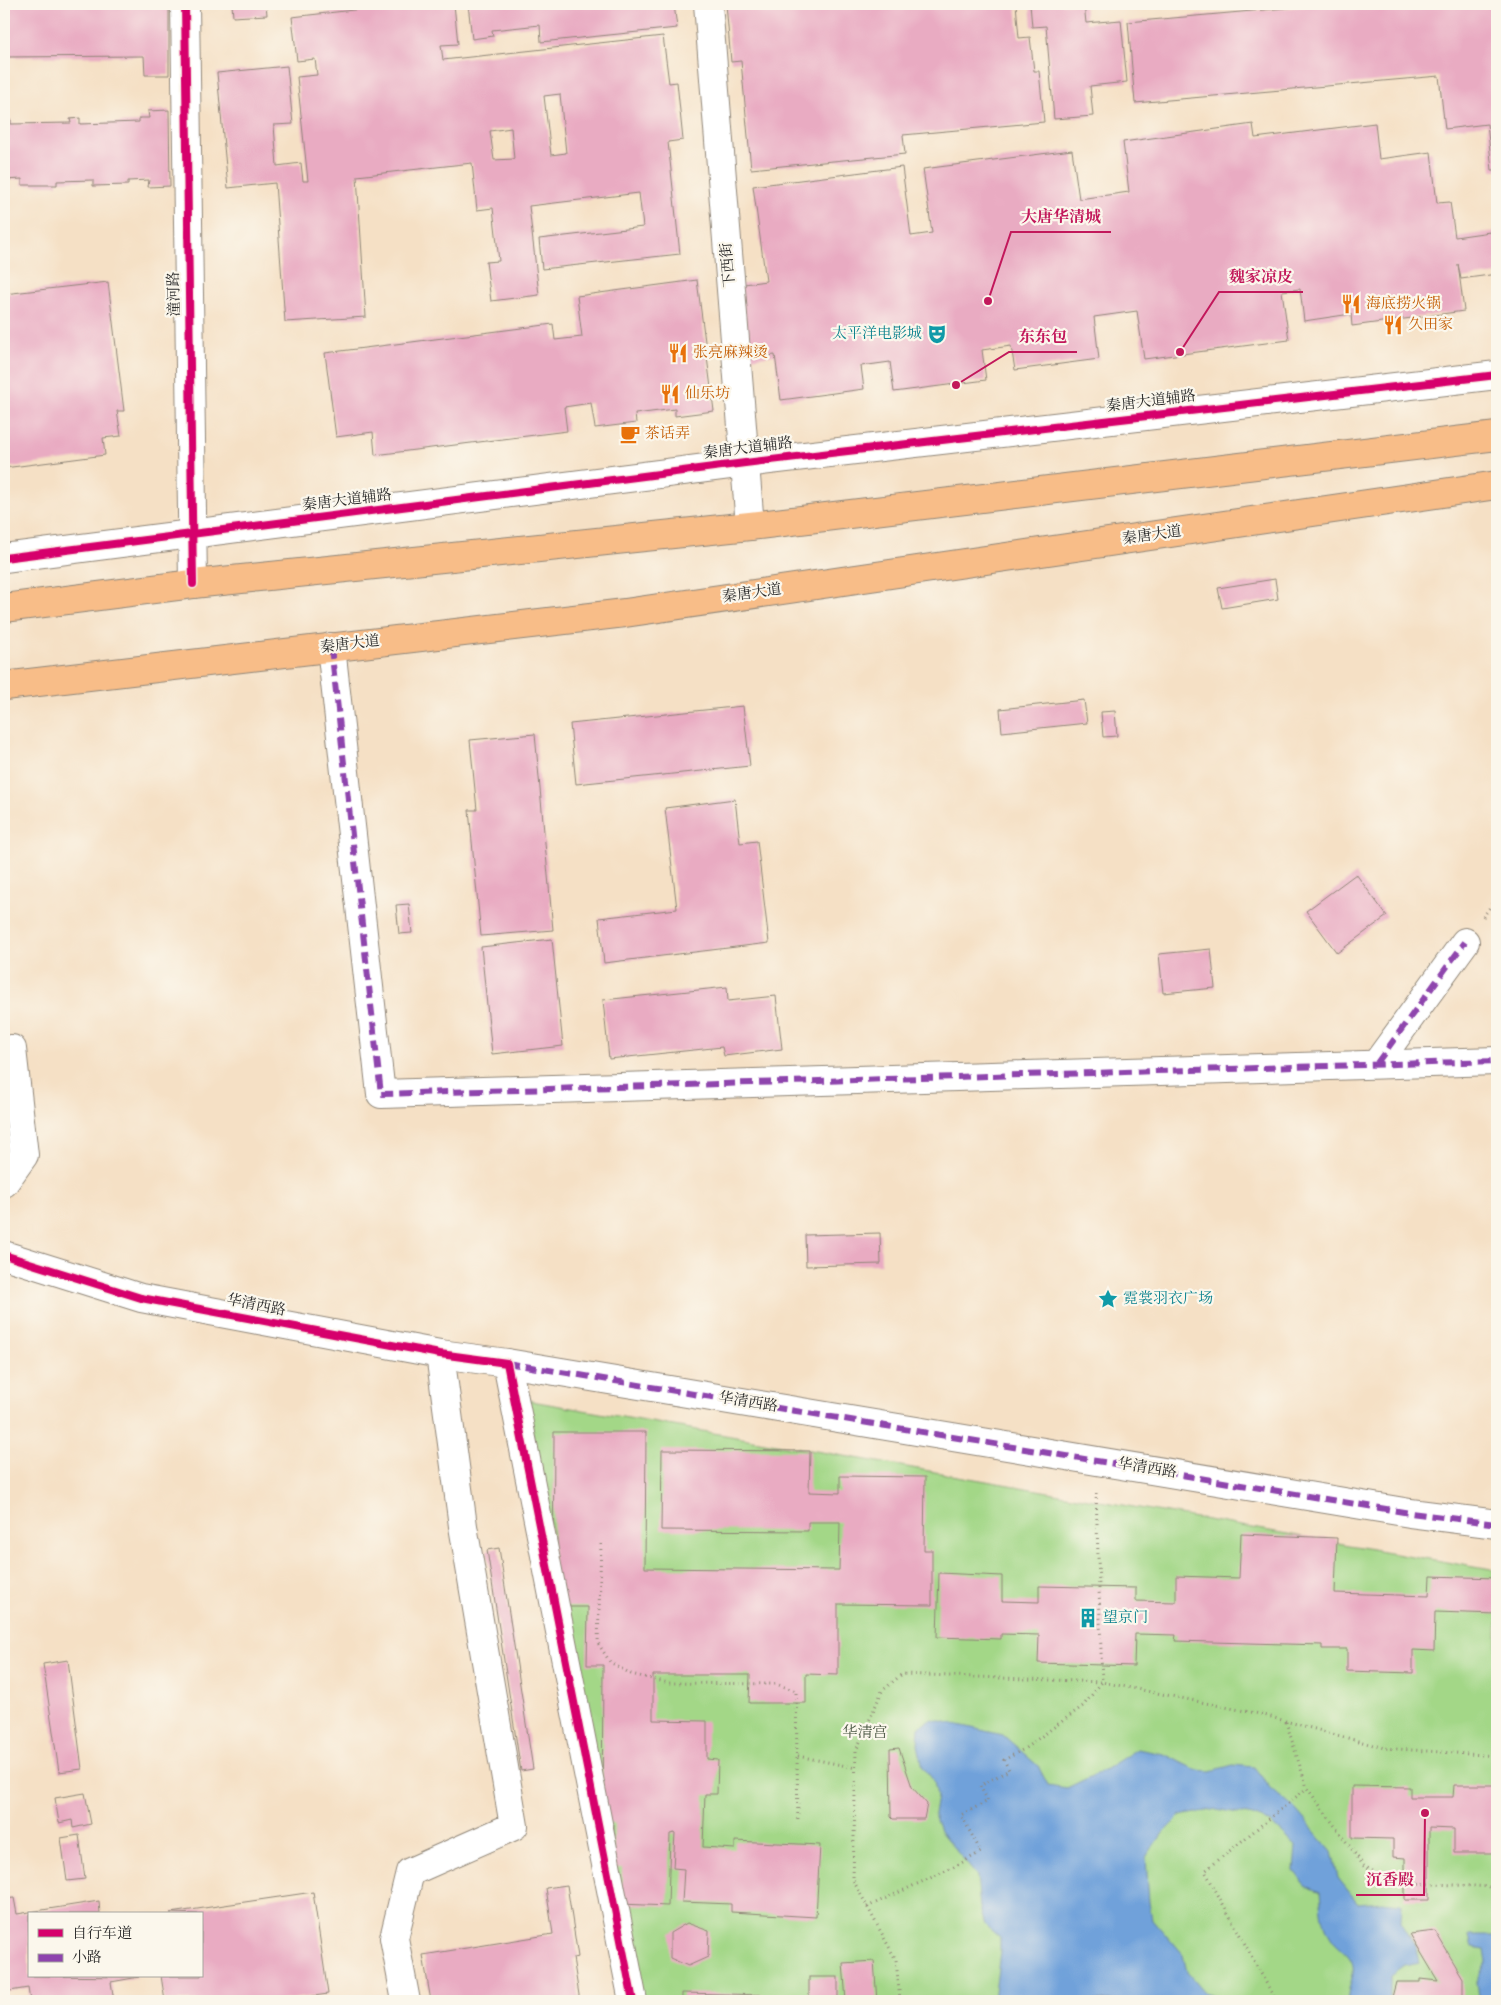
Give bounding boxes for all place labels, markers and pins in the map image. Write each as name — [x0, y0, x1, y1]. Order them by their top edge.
callout: 大唐华清城 — [1011, 201, 1111, 232]
callout: 魏家凉皮 — [1219, 261, 1303, 292]
restaurant icon: 海底捞火锅 — [1340, 293, 1362, 315]
place label: 海底捞火锅 — [1366, 295, 1441, 312]
restaurant icon: 久田家 — [1382, 314, 1404, 336]
place label: 久田家 — [1408, 316, 1453, 333]
callout: 东东包 — [1009, 321, 1077, 352]
theatre icon: 太平洋电影城 — [926, 323, 948, 345]
place label: 太平洋电影城 — [832, 325, 922, 342]
restaurant icon: 张亮麻辣烫 — [667, 342, 689, 364]
place label: 张亮麻辣烫 — [693, 343, 768, 361]
restaurant icon: 仙乐坊 — [659, 383, 681, 405]
place label: 仙乐坊 — [685, 385, 730, 402]
cafe icon: 茶话弄 — [619, 423, 641, 445]
place label: 茶话弄 — [645, 425, 690, 442]
place icon: 霓裳羽衣广场 — [1097, 1288, 1119, 1310]
place label: 霓裳羽衣广场 — [1123, 1290, 1213, 1307]
building icon: 望京门 — [1077, 1607, 1099, 1629]
place label: 望京门 — [1103, 1609, 1148, 1626]
callout: 沉香殿 — [1356, 1864, 1424, 1895]

